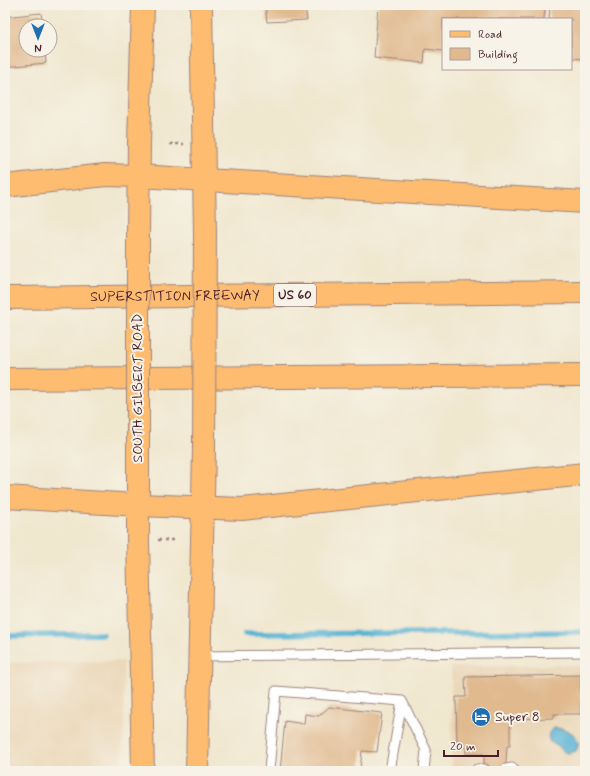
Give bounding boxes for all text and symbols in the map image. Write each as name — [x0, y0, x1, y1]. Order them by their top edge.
north arrow — [18, 18, 58, 58]
legend — [442, 18, 572, 70]
text: Road — [478, 27, 502, 43]
text: N — [34, 40, 42, 54]
text: Building — [478, 47, 518, 64]
road number: US 60 — [274, 284, 316, 306]
street label: SUPERSTITION FREEWAY — [90, 286, 260, 306]
street label: SOUTH GILBERT ROAD — [129, 314, 147, 462]
hotel icon: Super 8 — [470, 706, 492, 728]
place label: Super 8 — [495, 708, 540, 726]
scale bar — [444, 732, 498, 758]
text: 20 m — [450, 739, 476, 755]

